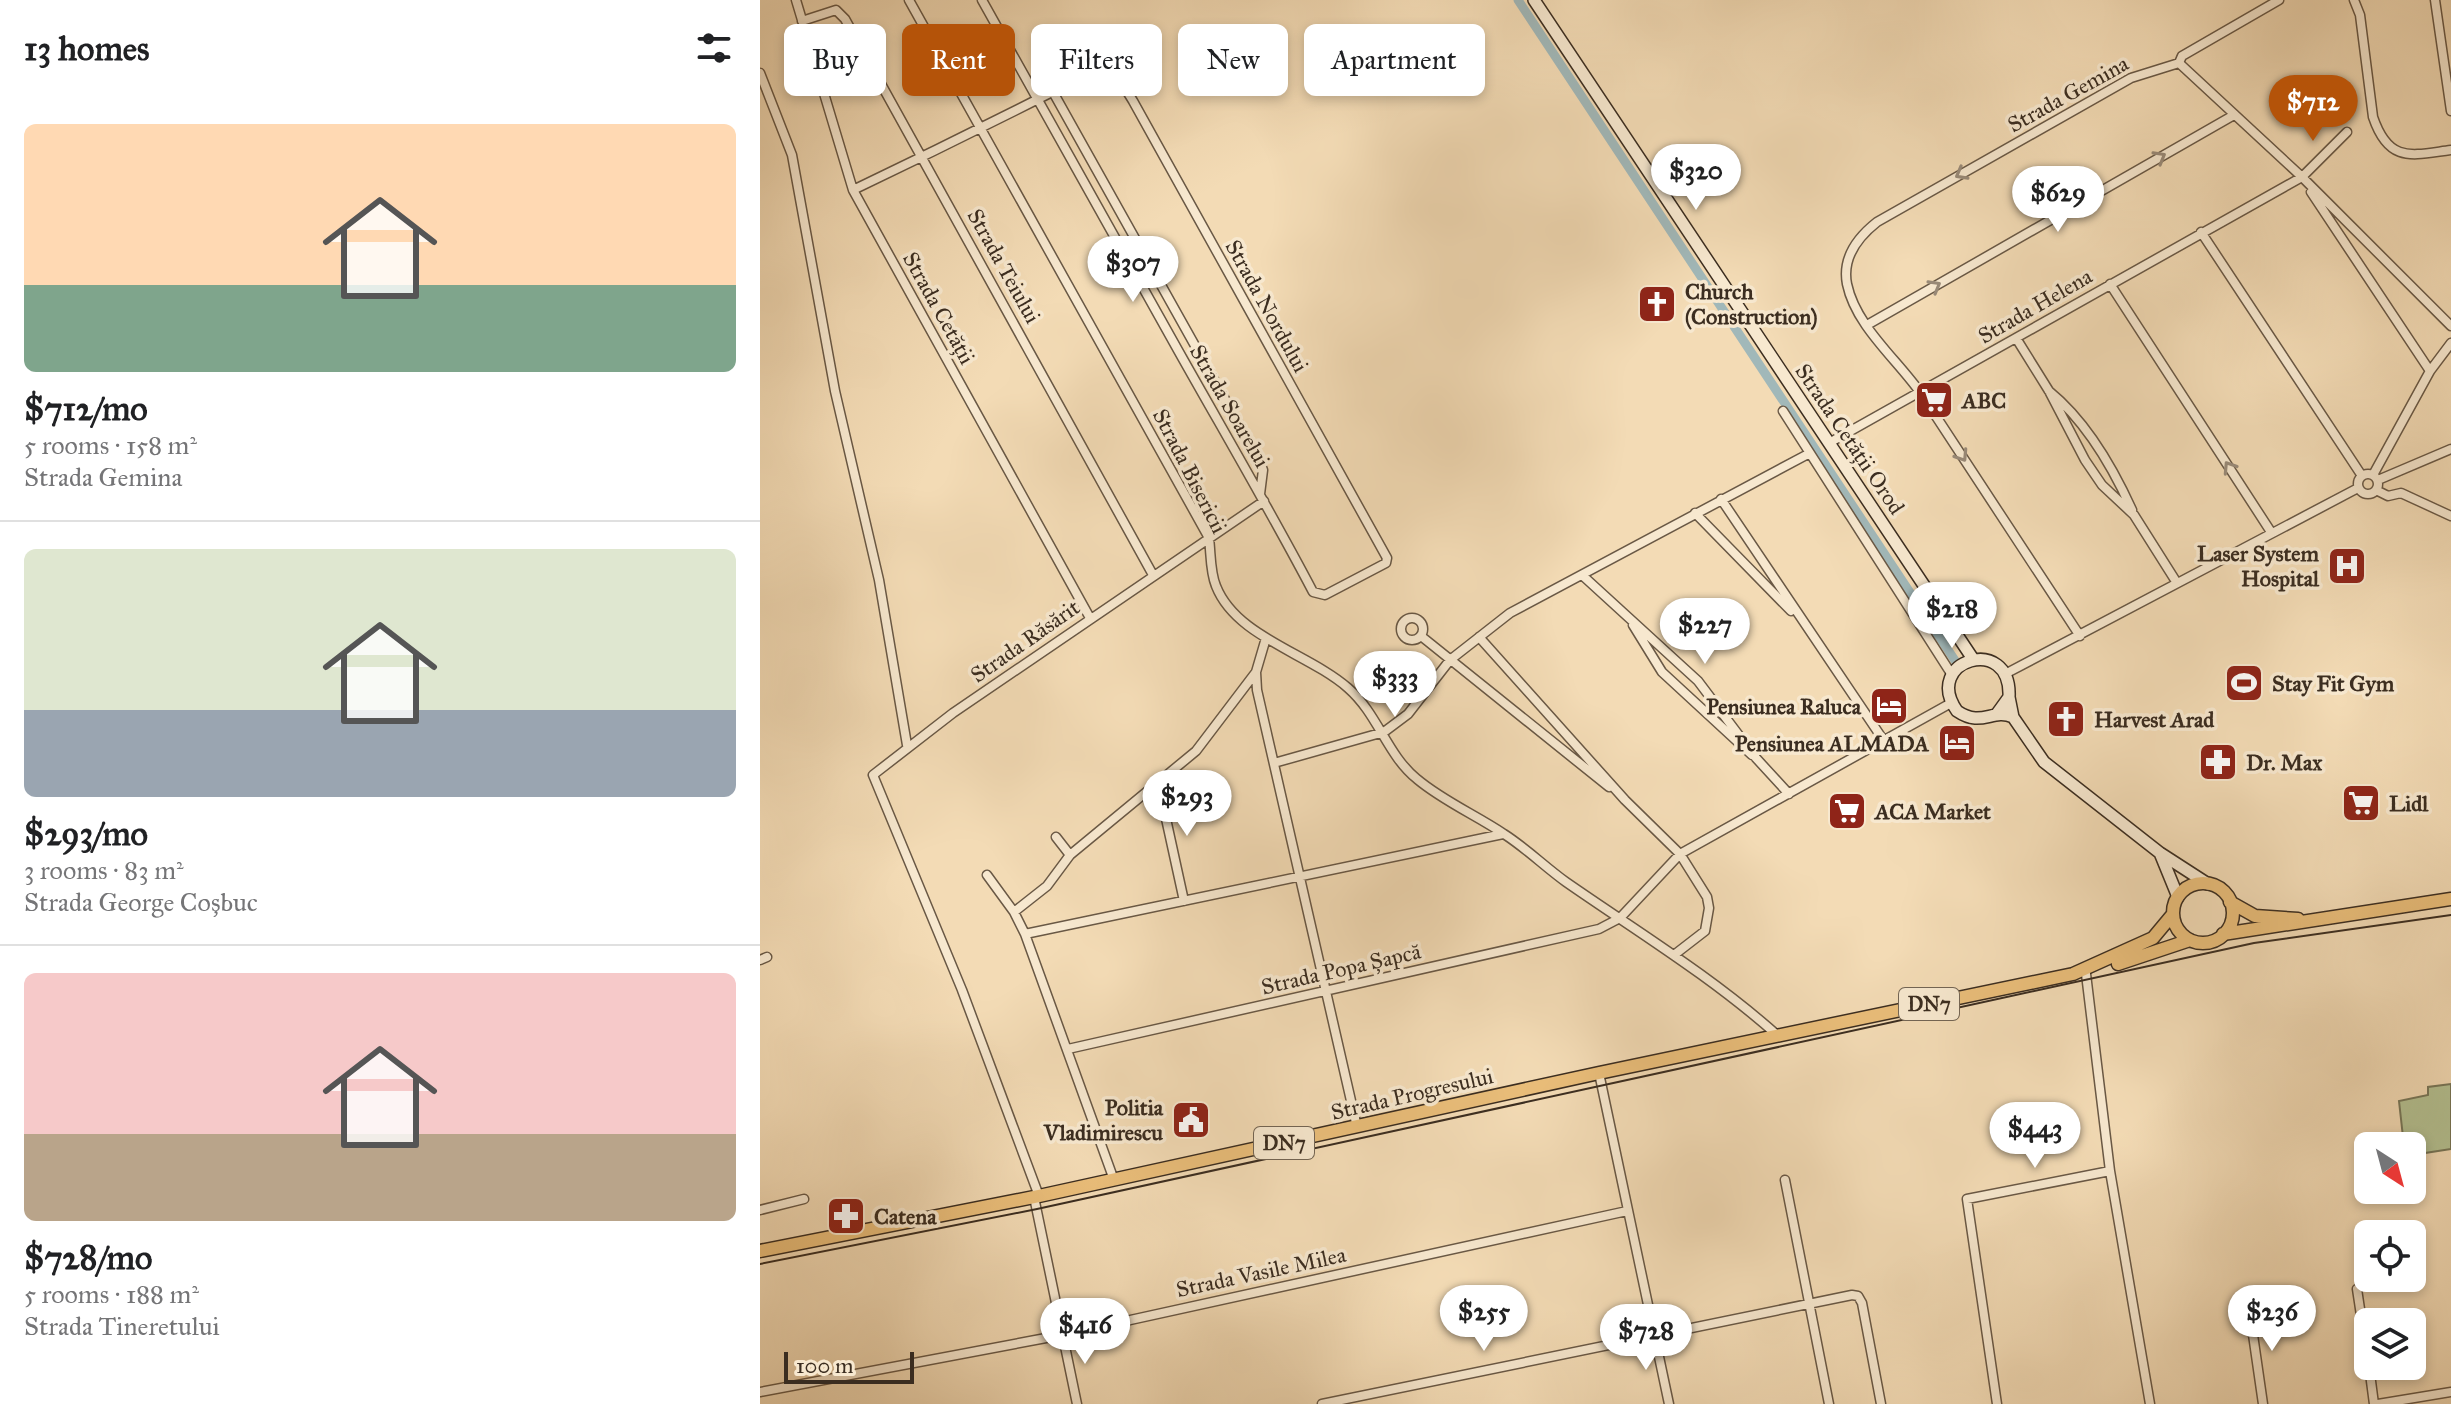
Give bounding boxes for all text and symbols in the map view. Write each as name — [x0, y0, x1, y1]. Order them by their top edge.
chip: Buy — [784, 24, 886, 96]
chip: Rent — [902, 24, 1015, 96]
chip: Filters — [1031, 24, 1162, 96]
chip: New — [1178, 24, 1288, 96]
chip: Apartment — [1304, 24, 1485, 96]
icon: filters — [692, 26, 736, 70]
text: 13 homes — [24, 28, 149, 69]
street label: Strada Gemina — [2003, 49, 2134, 138]
pin: $712 — [2266, 75, 2360, 143]
text: $712 — [2287, 85, 2339, 117]
pin: $320 — [1649, 144, 1743, 212]
one-way arrow — [2151, 151, 2166, 167]
text: $320 — [1669, 154, 1723, 186]
one-way arrow — [1955, 164, 1970, 180]
pin: $629 — [2011, 166, 2105, 234]
icon: home — [308, 176, 452, 320]
text: $629 — [2030, 176, 2086, 208]
street label: Strada Teiului — [961, 204, 1047, 328]
street label: Strada Nordului — [1220, 235, 1314, 377]
pin: $307 — [1086, 236, 1180, 304]
text: $307 — [1105, 246, 1161, 278]
street label: Strada Cetății — [897, 247, 981, 369]
street label: Strada Helena — [1973, 262, 2097, 350]
place label: Church (Construction) — [1685, 278, 1818, 330]
one-way arrow — [1926, 280, 1940, 296]
church icon: Church (Construction) — [1636, 283, 1678, 325]
street label: Strada Soarelui — [1184, 340, 1276, 472]
street label: Strada Cetății Orod — [1790, 358, 1910, 520]
supermarket icon: ABC — [1913, 379, 1955, 421]
place label: ABC — [1960, 387, 2006, 414]
text: $712/mo — [24, 388, 148, 429]
street label: Strada Bisericii — [1147, 404, 1233, 538]
text: 5 rooms · 158 m² — [24, 429, 197, 461]
one-way arrow — [1952, 448, 1967, 462]
text: Strada Gemina — [24, 461, 182, 493]
one-way arrow — [2224, 461, 2239, 475]
place label: Laser System Hospital — [2197, 540, 2320, 592]
hospital icon: Laser System Hospital — [2326, 545, 2368, 587]
pin: $218 — [1905, 582, 1999, 650]
text: $218 — [1926, 592, 1978, 624]
street label: Strada Răsărit — [965, 593, 1085, 689]
pin: $227 — [1658, 598, 1752, 666]
icon: home — [308, 601, 452, 745]
text: $227 — [1678, 608, 1732, 640]
pin: $333 — [1348, 651, 1442, 719]
text: $333 — [1372, 661, 1418, 693]
sports icon: Stay Fit Gym — [2223, 662, 2265, 704]
place label: Stay Fit Gym — [2272, 670, 2395, 697]
hotel icon: Pensiunea Raluca — [1868, 685, 1910, 727]
place label: Pensiunea Raluca — [1706, 693, 1862, 720]
church icon: Harvest Arad — [2045, 698, 2087, 740]
place label: Harvest Arad — [2094, 706, 2215, 733]
hotel icon: Pensiunea ALMADA — [1936, 722, 1978, 764]
place label: Pensiunea ALMADA — [1735, 730, 1929, 757]
pharmacy icon: Dr. Max — [2197, 741, 2239, 783]
place label: Dr. Max — [2246, 749, 2322, 776]
pin: $293 — [1140, 770, 1234, 838]
text: $293 — [1161, 780, 1213, 812]
supermarket icon: Lidl — [2340, 782, 2382, 824]
supermarket icon: ACA Market — [1826, 790, 1868, 832]
place label: Lidl — [2389, 790, 2429, 817]
place label: ACA Market — [1873, 798, 1991, 825]
text: $293/mo — [24, 813, 148, 854]
text: 3 rooms · 83 m² — [24, 854, 184, 886]
text: Strada George Coșbuc — [24, 886, 258, 918]
street label: Strada Popa Șapcă — [1259, 937, 1424, 1000]
road number: DN7 — [1899, 988, 1959, 1020]
icon: home — [308, 1025, 452, 1169]
street label: Strada Progresului — [1328, 1062, 1496, 1126]
place label: Politia Vladimirescu — [1043, 1094, 1164, 1146]
public building icon: Politia Vladimirescu — [1170, 1099, 1212, 1141]
pin: $443 — [1988, 1102, 2082, 1170]
text: $443 — [2008, 1112, 2062, 1144]
road number: DN7 — [1254, 1127, 1314, 1159]
north arrow — [2354, 1132, 2426, 1204]
map controls — [2354, 1132, 2426, 1380]
pharmacy icon: Catena — [825, 1195, 867, 1237]
place label: Catena — [874, 1203, 937, 1230]
button: locate — [2354, 1220, 2426, 1292]
text: $728/mo — [24, 1237, 152, 1278]
street label: Strada Vasile Milea — [1174, 1241, 1349, 1303]
text: 5 rooms · 188 m² — [24, 1278, 199, 1310]
pin: $255 — [1437, 1285, 1531, 1353]
pin: $236 — [2225, 1285, 2319, 1353]
text: $255 — [1458, 1295, 1510, 1327]
text: $236 — [2246, 1295, 2298, 1327]
pin: $416 — [1038, 1298, 1132, 1366]
pin: $728 — [1599, 1304, 1693, 1372]
text: $416 — [1058, 1308, 1112, 1340]
button: layers — [2354, 1308, 2426, 1380]
text: Strada Tineretului — [24, 1310, 220, 1342]
text: $728 — [1618, 1314, 1674, 1346]
scale bar — [784, 1348, 914, 1384]
text: 100 m — [796, 1352, 853, 1379]

